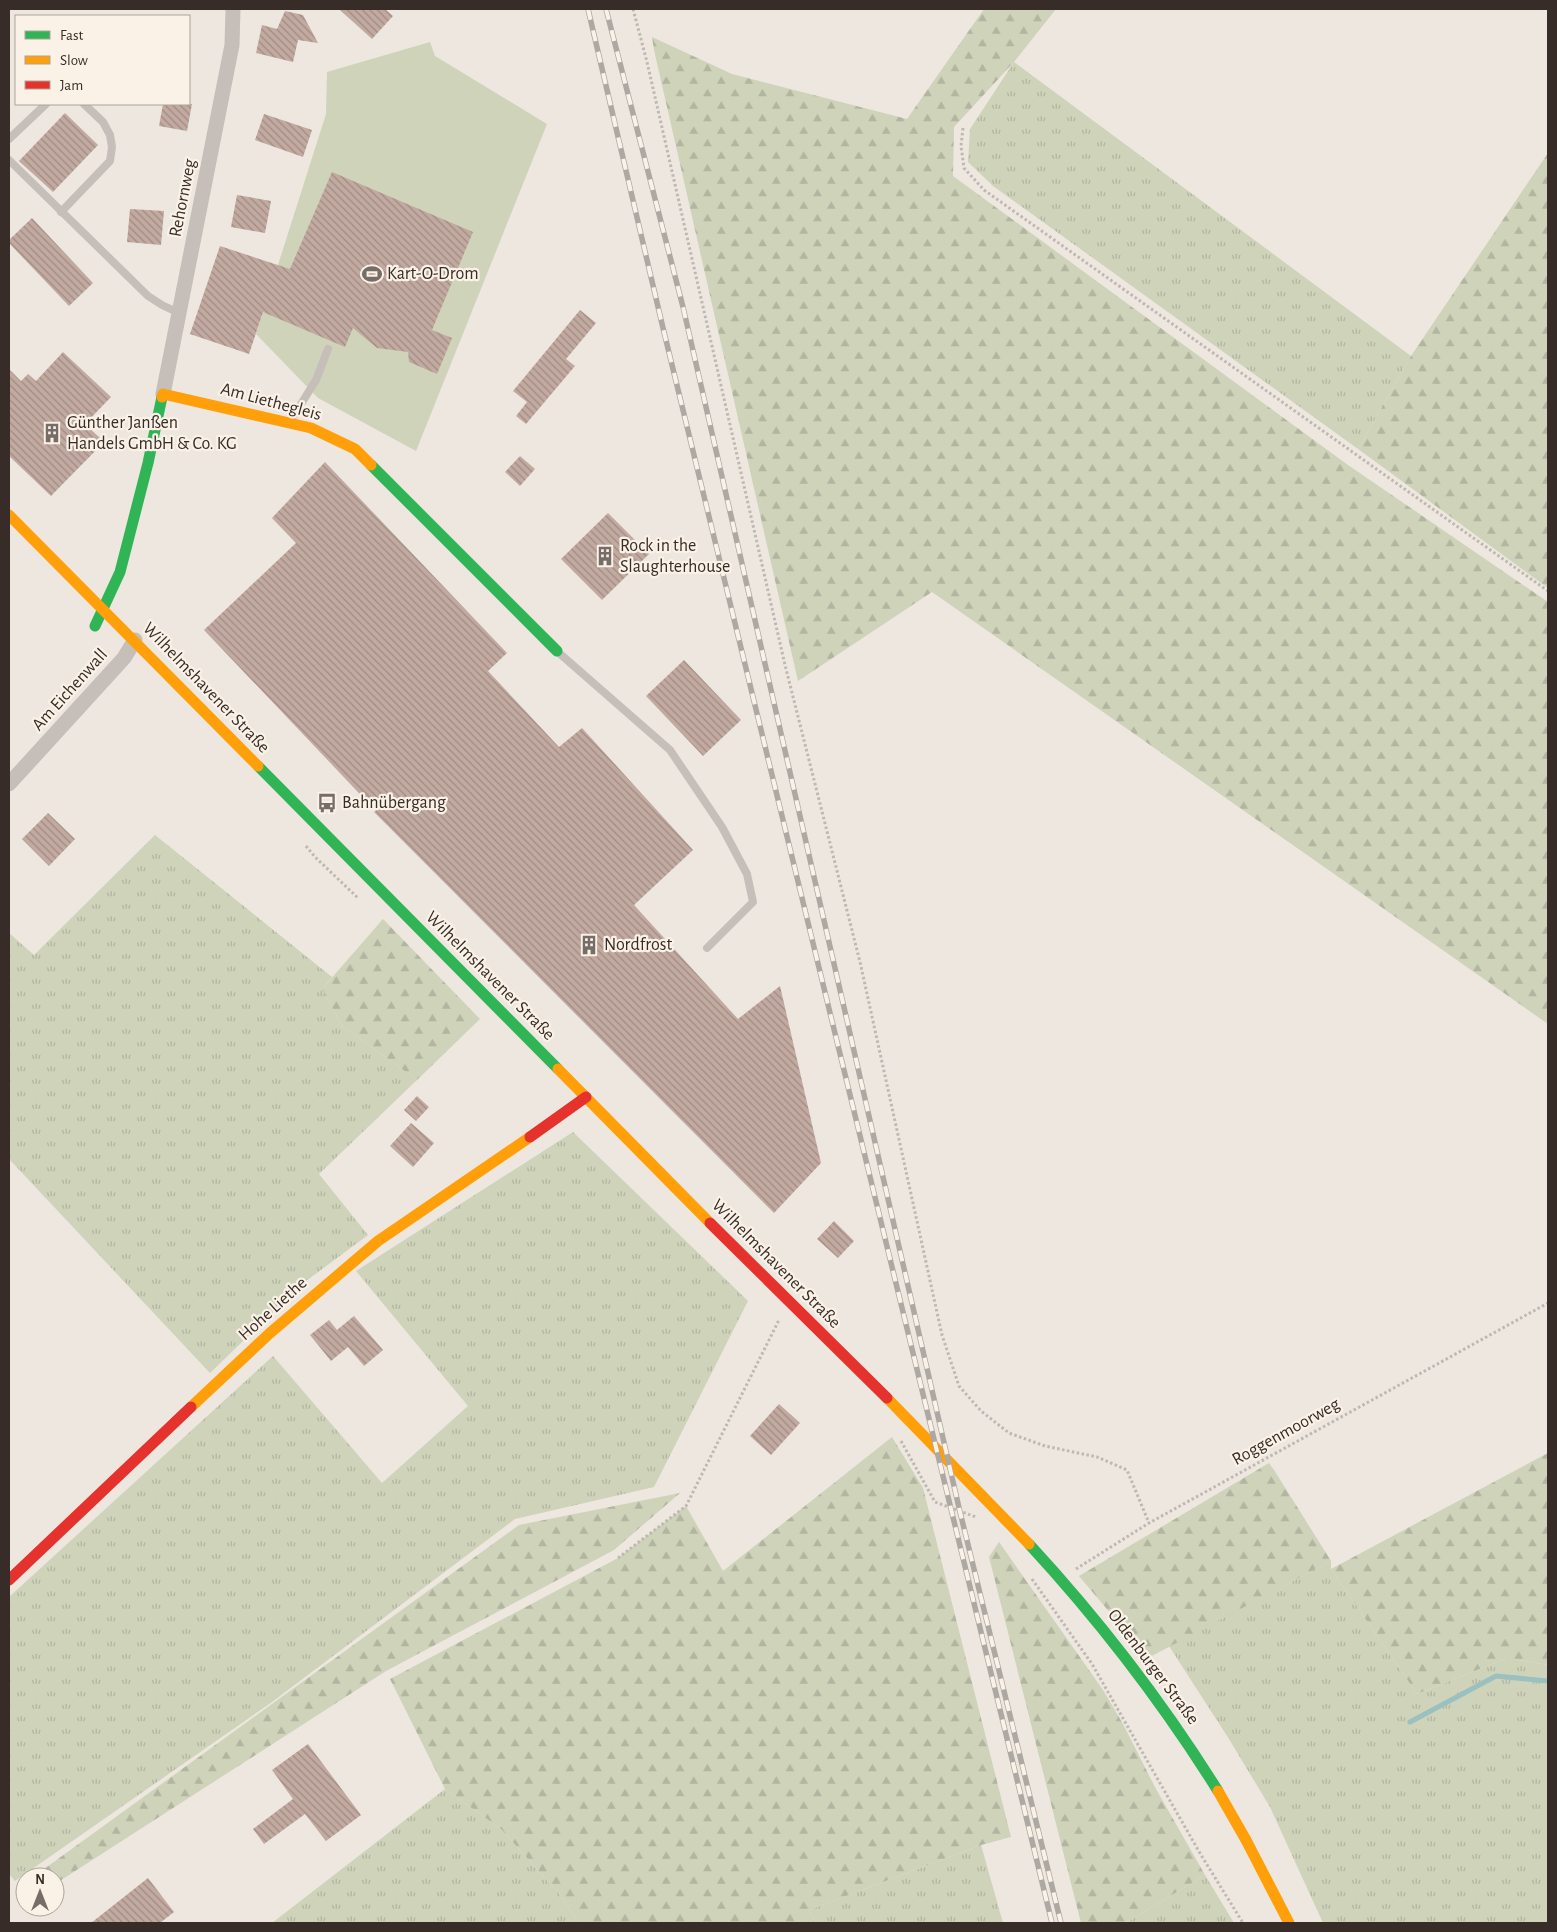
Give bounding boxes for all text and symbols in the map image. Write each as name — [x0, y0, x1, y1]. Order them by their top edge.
legend — [15, 15, 190, 105]
text: Fast — [60, 28, 84, 43]
text: Slow — [60, 53, 88, 68]
text: Jam — [60, 78, 83, 93]
street label: Rehornweg — [167, 157, 199, 239]
sports icon: Kart-O-Drom — [361, 263, 383, 285]
place label: Kart-O-Drom — [387, 265, 479, 283]
street label: Am Liethegleis — [219, 380, 323, 424]
place label: Günther Janßen Handels GmbH & Co. KG — [67, 414, 237, 453]
building icon: Günther Janßen Handels GmbH & Co. KG — [41, 422, 63, 444]
place label: Rock in the Slaughterhouse — [620, 537, 730, 576]
building icon: Rock in the Slaughterhouse — [594, 545, 616, 567]
street label: Wilhelmshavener Straße — [139, 619, 273, 757]
street label: Am Eichenwall — [29, 646, 111, 734]
bus stop icon: Bahnübergang — [316, 792, 338, 814]
place label: Bahnübergang — [342, 794, 446, 812]
street label: Wilhelmshavener Straße — [422, 908, 558, 1044]
building icon: Nordfrost — [578, 934, 600, 956]
place label: Nordfrost — [604, 936, 672, 954]
street label: Wilhelmshavener Straße — [708, 1196, 844, 1332]
street label: Hohe Liethe — [235, 1274, 311, 1344]
street label: Roggenmoorweg — [1229, 1395, 1343, 1469]
street label: Oldenburger Straße — [1104, 1606, 1202, 1728]
north arrow — [15, 1867, 65, 1917]
text: N — [35, 1873, 45, 1887]

